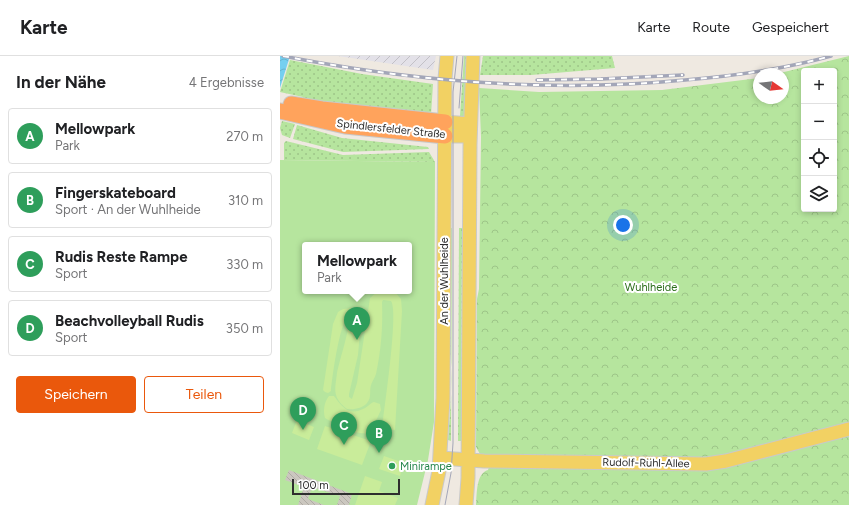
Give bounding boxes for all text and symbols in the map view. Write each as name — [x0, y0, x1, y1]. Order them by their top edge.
text: Karte — [20, 16, 67, 39]
text: Karte — [637, 19, 670, 36]
text: Route — [692, 19, 730, 36]
text: Gespeichert — [752, 19, 829, 36]
north arrow — [753, 68, 789, 104]
map controls — [801, 68, 837, 212]
button: + — [801, 68, 837, 104]
text: In der Nähe — [16, 72, 106, 92]
text: 4 Ergebnisse — [189, 75, 264, 90]
button: − — [801, 104, 837, 140]
street label: Spindlersfelder Straße — [336, 117, 446, 141]
text: Mellowpark — [55, 120, 135, 138]
text: A — [25, 129, 35, 144]
text: 270 m — [226, 129, 263, 144]
text: Park — [55, 138, 80, 153]
button: locate — [801, 140, 837, 176]
button: layers — [801, 176, 837, 212]
text: Fingerskateboard — [55, 184, 176, 202]
text: B — [26, 193, 34, 208]
text: 310 m — [228, 193, 263, 208]
text: Sport · An der Wuhlheide — [55, 202, 201, 217]
your location — [613, 215, 633, 235]
street label: An der Wuhlheide — [438, 237, 451, 325]
popup — [302, 242, 412, 294]
text: Rudis Reste Rampe — [55, 248, 187, 266]
text: Mellowpark — [317, 252, 397, 270]
text: C — [25, 257, 35, 272]
text: 330 m — [226, 257, 263, 272]
text: Sport — [55, 266, 88, 281]
text: Park — [317, 270, 342, 285]
park label: Wuhlheide — [625, 281, 677, 294]
pin: A — [344, 307, 370, 340]
text: Beachvolleyball Rudis — [55, 312, 204, 330]
text: D — [25, 321, 35, 336]
text: 350 m — [226, 321, 263, 336]
text: Sport — [55, 330, 88, 345]
button: Speichern — [16, 376, 136, 413]
button: Teilen — [144, 376, 264, 413]
pin: D — [290, 397, 316, 430]
pin: C — [331, 412, 357, 445]
pin: B — [366, 420, 392, 453]
street label: Rudolf-Rühl-Allee — [602, 456, 690, 470]
place label: Minirampe — [400, 460, 452, 473]
marker: Minirampe — [387, 461, 397, 471]
scale bar — [292, 477, 400, 496]
text: 100 m — [298, 479, 329, 492]

